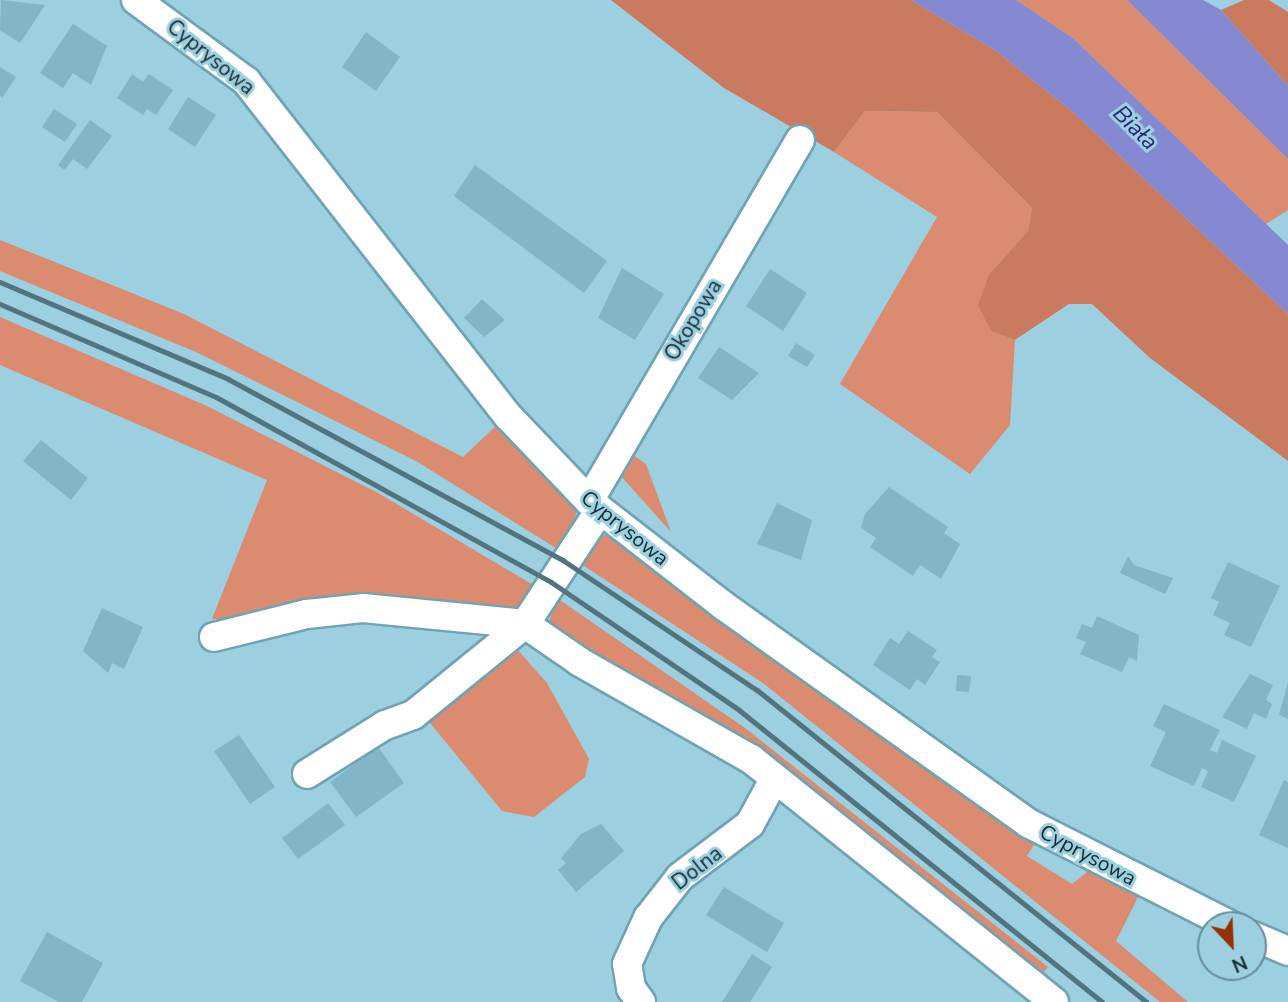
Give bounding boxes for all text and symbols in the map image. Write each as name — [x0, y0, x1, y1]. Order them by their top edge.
street label: Cyprysowa — [162, 14, 260, 100]
water label: Biała — [1107, 100, 1163, 156]
street label: Okopowa — [659, 275, 727, 365]
street label: Cyprysowa — [576, 485, 674, 571]
street label: Cyprysowa — [1035, 819, 1141, 891]
street label: Dolna — [667, 841, 727, 895]
north arrow — [1197, 911, 1267, 981]
text: N — [1228, 949, 1251, 978]

